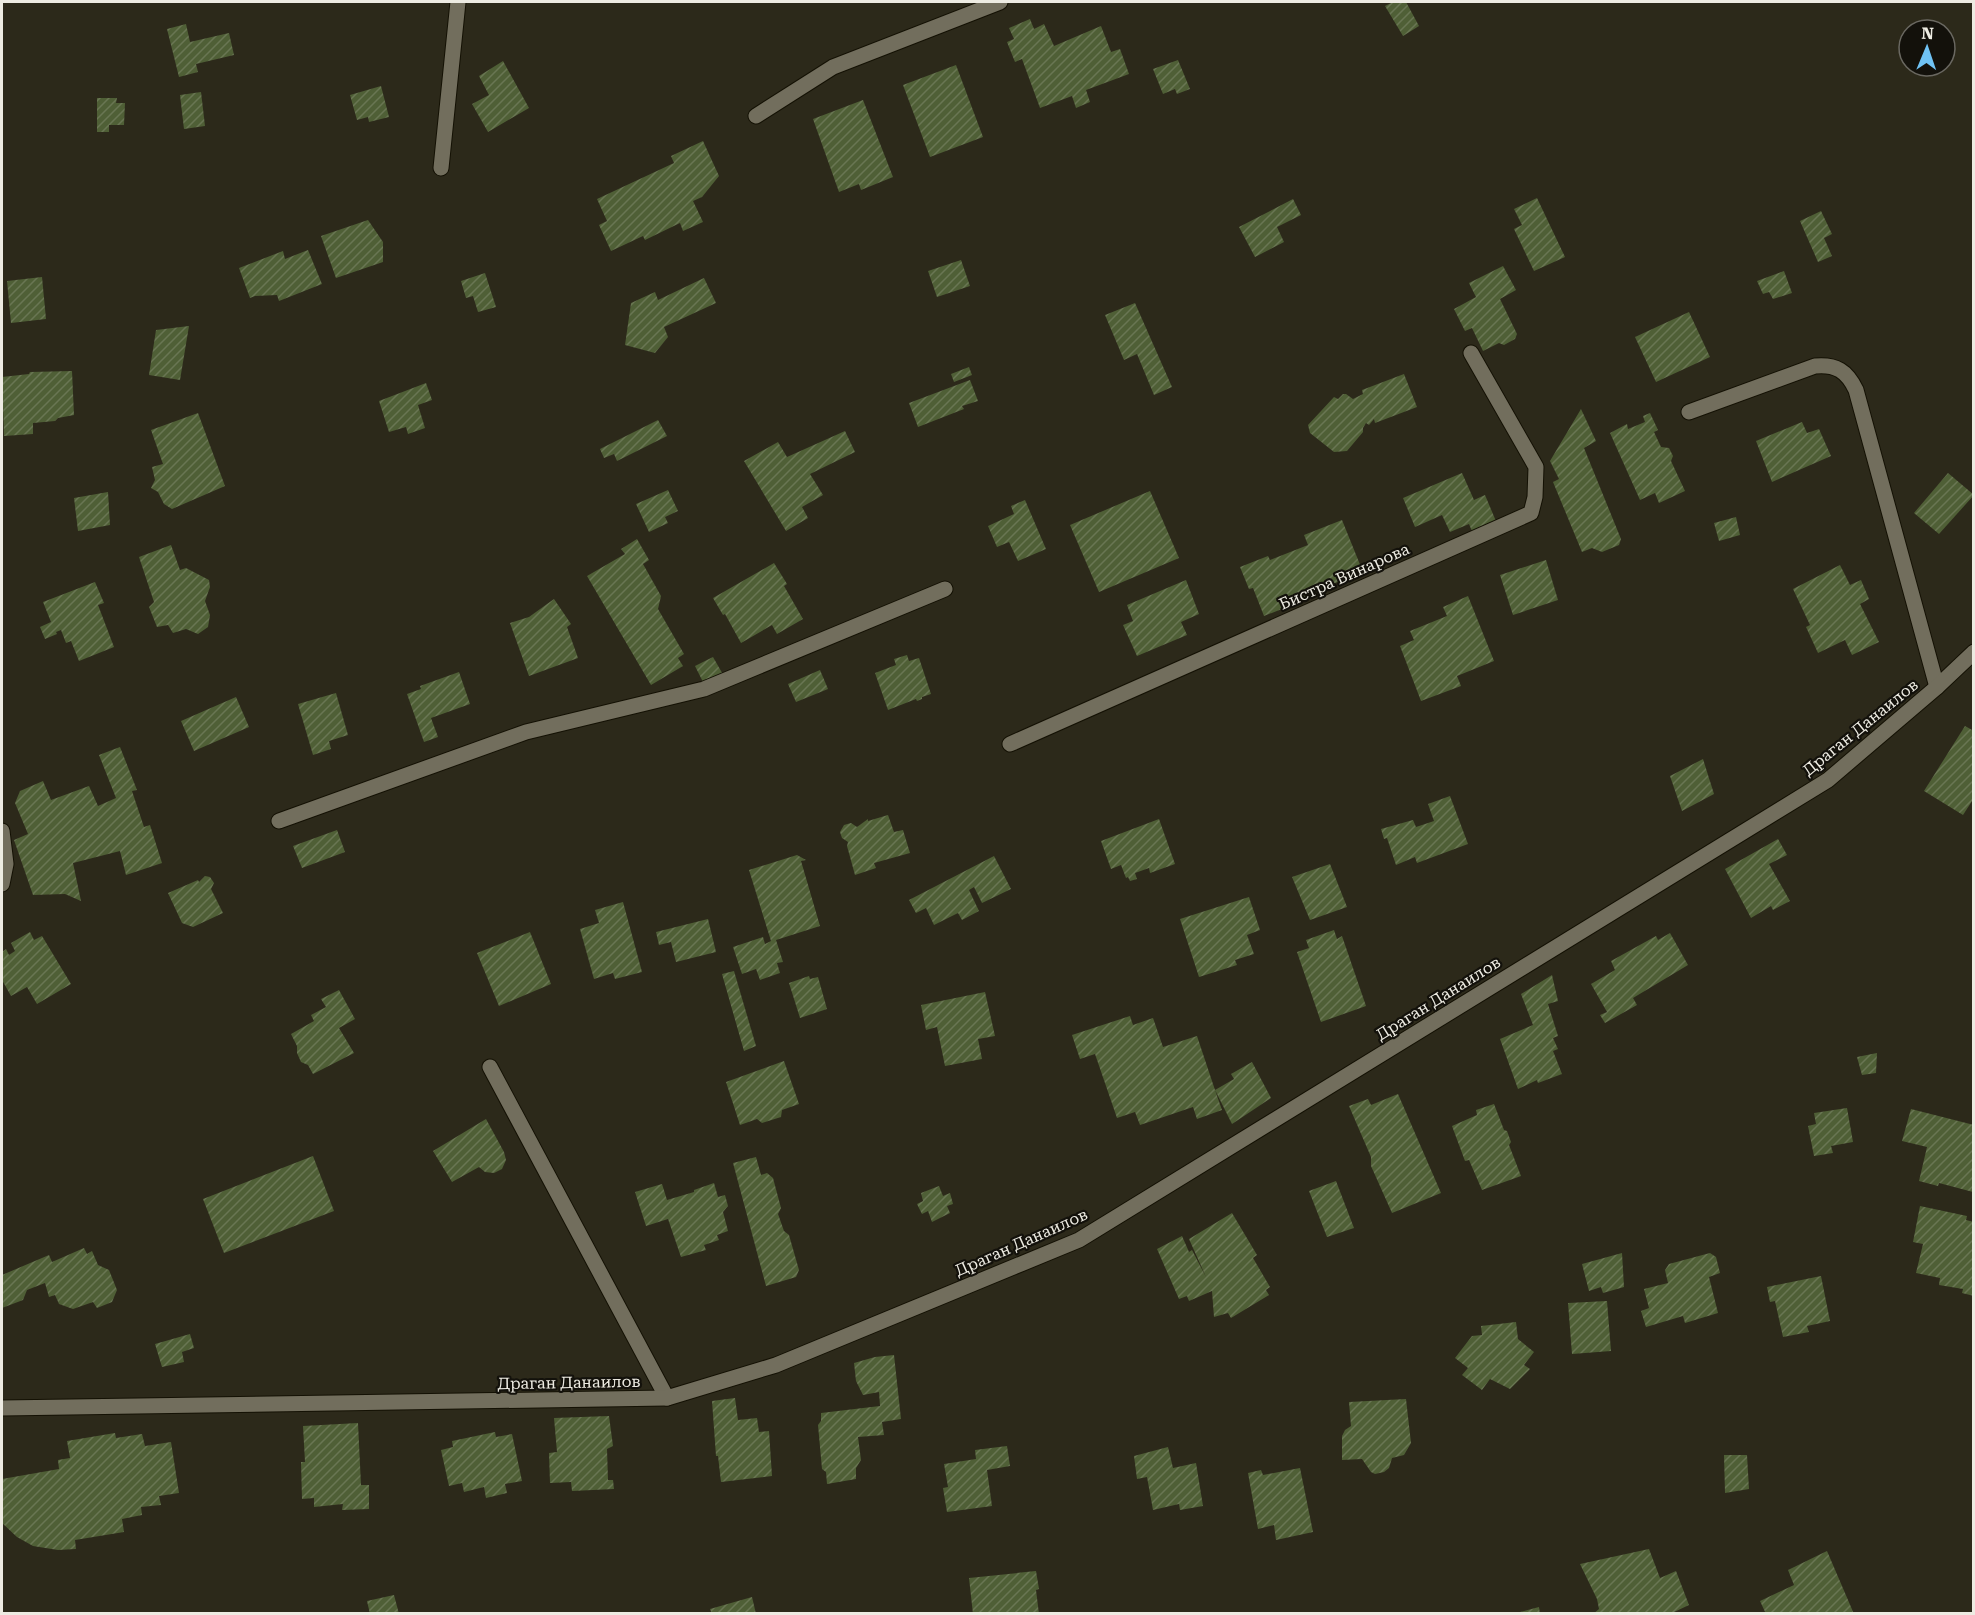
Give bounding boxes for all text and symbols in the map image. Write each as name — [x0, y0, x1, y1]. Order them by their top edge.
north arrow — [1897, 18, 1957, 78]
text: N — [1921, 24, 1934, 43]
street label: Бистра Винарова — [1276, 539, 1413, 614]
street label: Драган Данаилов — [1799, 675, 1922, 780]
street label: Драган Данаилов — [1373, 952, 1504, 1044]
street label: Драган Данаилов — [952, 1205, 1090, 1280]
street label: Драган Данаилов — [497, 1372, 641, 1393]

